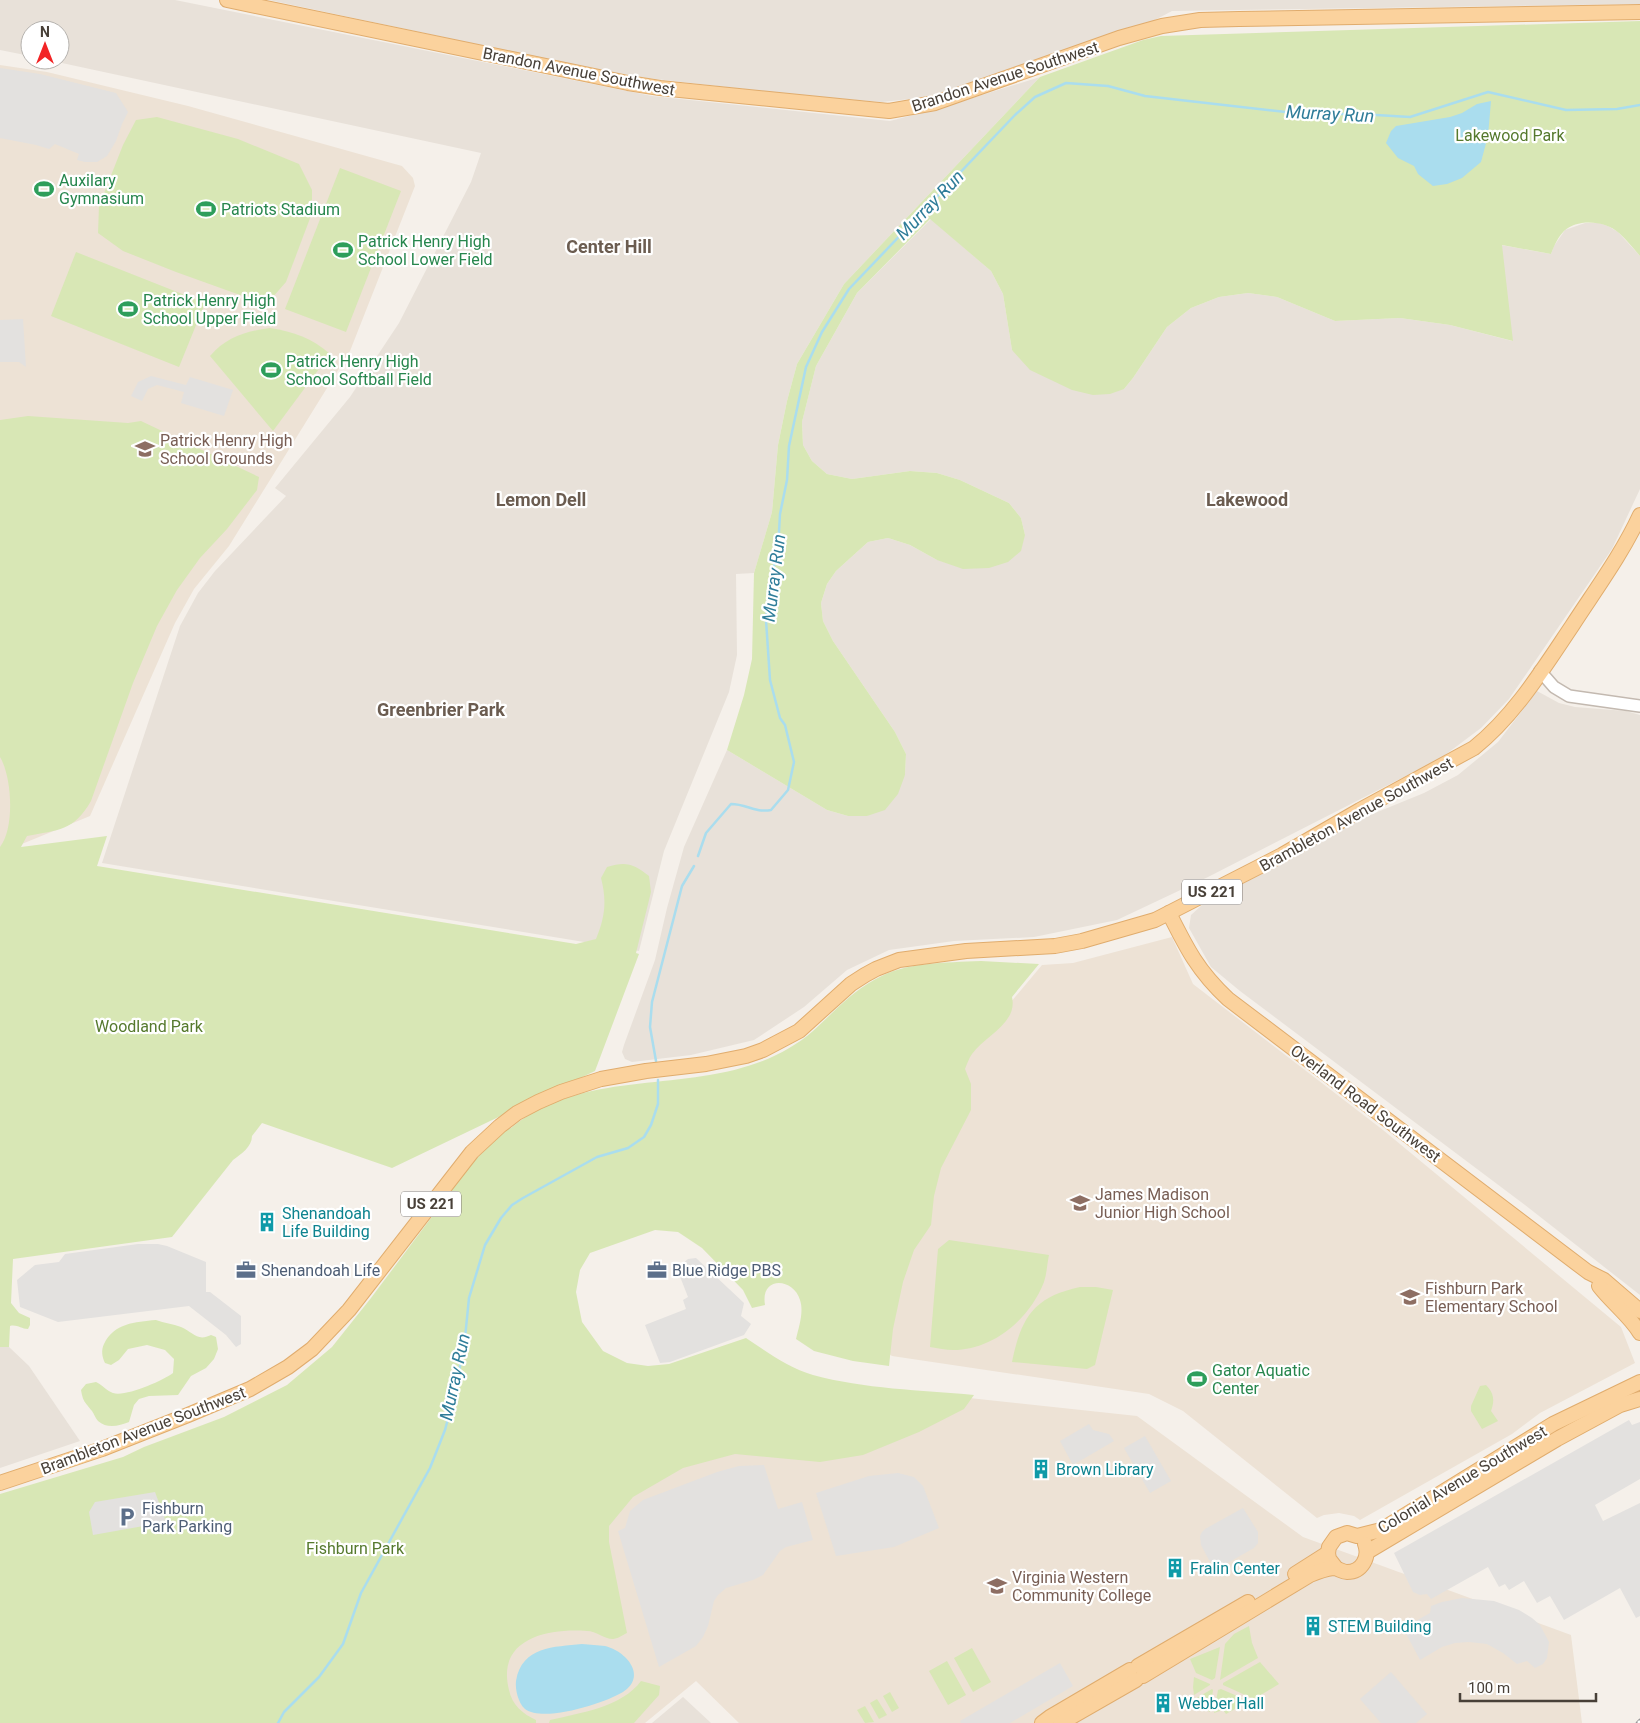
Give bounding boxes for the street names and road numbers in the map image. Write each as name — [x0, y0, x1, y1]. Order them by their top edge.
street label: Brandon Avenue Southwest — [909, 37, 1101, 116]
street label: Brandon Avenue Southwest — [481, 44, 677, 99]
street label: Brambleton Avenue Southwest — [1256, 753, 1456, 876]
road number: US 221 — [1182, 880, 1242, 904]
street label: Overland Road Southwest — [1287, 1041, 1445, 1166]
road number: US 221 — [401, 1192, 461, 1216]
street label: Brambleton Avenue Southwest — [38, 1383, 248, 1478]
street label: Colonial Avenue Southwest — [1374, 1421, 1550, 1537]

